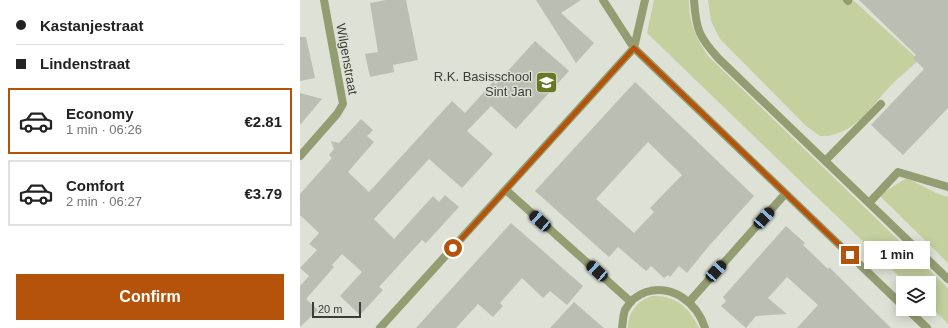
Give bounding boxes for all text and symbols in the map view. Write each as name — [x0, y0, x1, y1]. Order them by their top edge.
text: Kastanjestraat — [40, 17, 143, 34]
street label: Wilgenstraat — [333, 22, 361, 96]
text: Lindenstraat — [40, 55, 130, 72]
place label: R.K. Basisschool Sint Jan — [434, 69, 532, 99]
school or university icon: R.K. Basisschool Sint Jan — [534, 70, 560, 96]
icon: car — [18, 103, 54, 139]
text: Economy — [66, 105, 134, 122]
text: €2.81 — [244, 113, 282, 130]
text: 1 min · 06:26 — [66, 122, 142, 137]
icon: car — [18, 175, 54, 211]
text: Comfort — [66, 177, 124, 194]
text: €3.79 — [244, 185, 282, 202]
text: 2 min · 06:27 — [66, 194, 142, 209]
car — [752, 205, 776, 231]
car — [527, 209, 553, 233]
route start — [444, 239, 462, 257]
callout: 1 min — [864, 241, 930, 269]
route end — [841, 246, 859, 264]
text: 1 min — [880, 247, 914, 262]
car — [704, 258, 728, 284]
car — [584, 259, 610, 283]
button: Confirm — [16, 274, 284, 320]
map controls — [896, 276, 936, 316]
button: layers — [896, 276, 936, 316]
scale bar — [312, 300, 361, 319]
text: 20 m — [318, 303, 342, 315]

